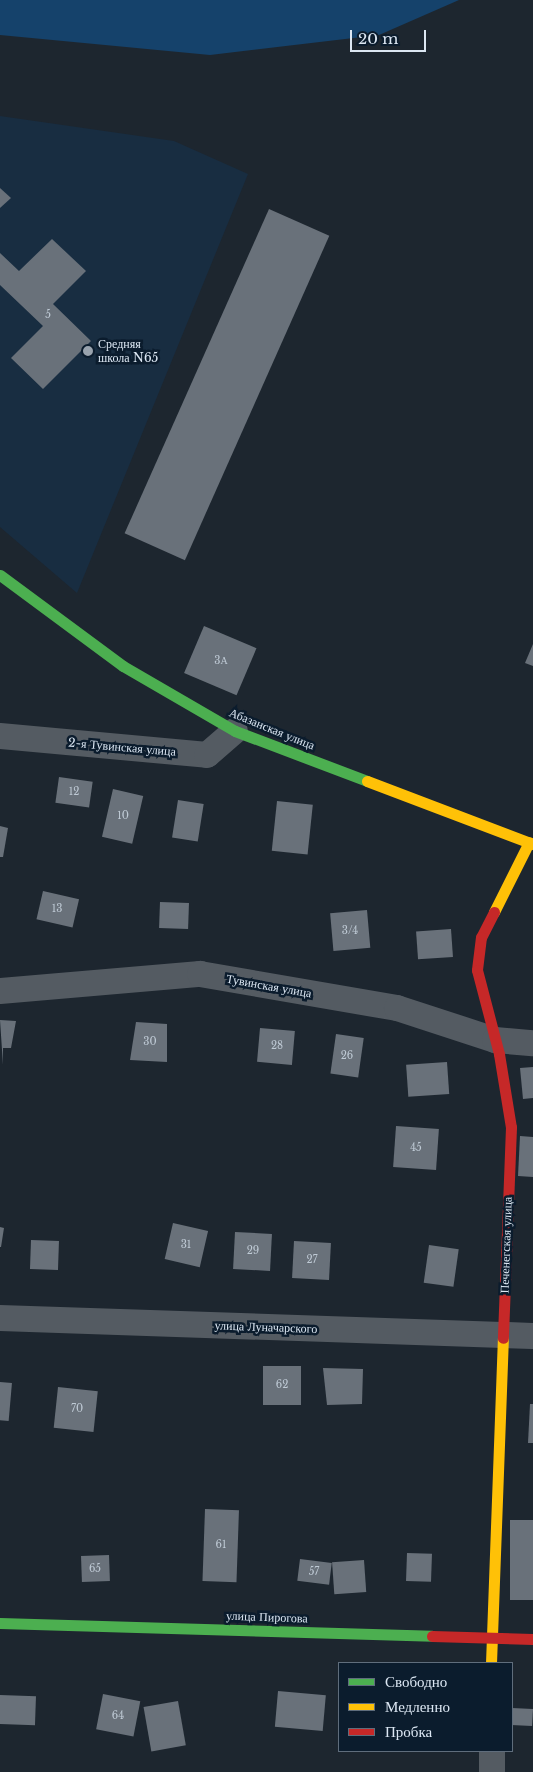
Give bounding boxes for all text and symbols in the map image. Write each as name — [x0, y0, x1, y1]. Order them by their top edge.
scale bar — [353, 20, 429, 52]
text: 20 m — [358, 29, 398, 48]
house number: 5 — [45, 309, 51, 321]
place label: Средняя школа N65 — [98, 337, 158, 365]
marker: Средняя школа N65 — [82, 345, 94, 357]
house number: 3А — [214, 655, 228, 667]
street label: Абазанская улица — [227, 705, 317, 753]
street label: 2-я Тувинская улица — [68, 735, 176, 759]
house number: 12 — [69, 786, 79, 798]
house number: 10 — [117, 810, 129, 822]
house number: 13 — [52, 903, 62, 915]
house number: 3/4 — [342, 925, 358, 937]
street label: Тувинская улица — [225, 971, 313, 1001]
house number: 30 — [143, 1036, 157, 1048]
house number: 28 — [271, 1040, 283, 1052]
house number: 26 — [341, 1050, 353, 1062]
house number: 45 — [410, 1142, 422, 1154]
street label: Печенегская улица — [497, 1196, 515, 1294]
house number: 31 — [181, 1239, 191, 1251]
house number: 29 — [247, 1245, 259, 1257]
house number: 27 — [306, 1254, 318, 1266]
street label: улица Луначарского — [214, 1318, 318, 1336]
house number: 62 — [276, 1379, 288, 1391]
house number: 70 — [71, 1403, 83, 1415]
house number: 61 — [216, 1539, 226, 1551]
house number: 65 — [89, 1563, 101, 1575]
house number: 57 — [309, 1566, 319, 1578]
street label: улица Пирогова — [226, 1608, 308, 1626]
legend — [338, 1662, 513, 1752]
text: Свободно — [385, 1672, 447, 1691]
text: Медленно — [385, 1697, 450, 1716]
house number: 64 — [112, 1710, 124, 1722]
text: Пробка — [385, 1722, 432, 1741]

